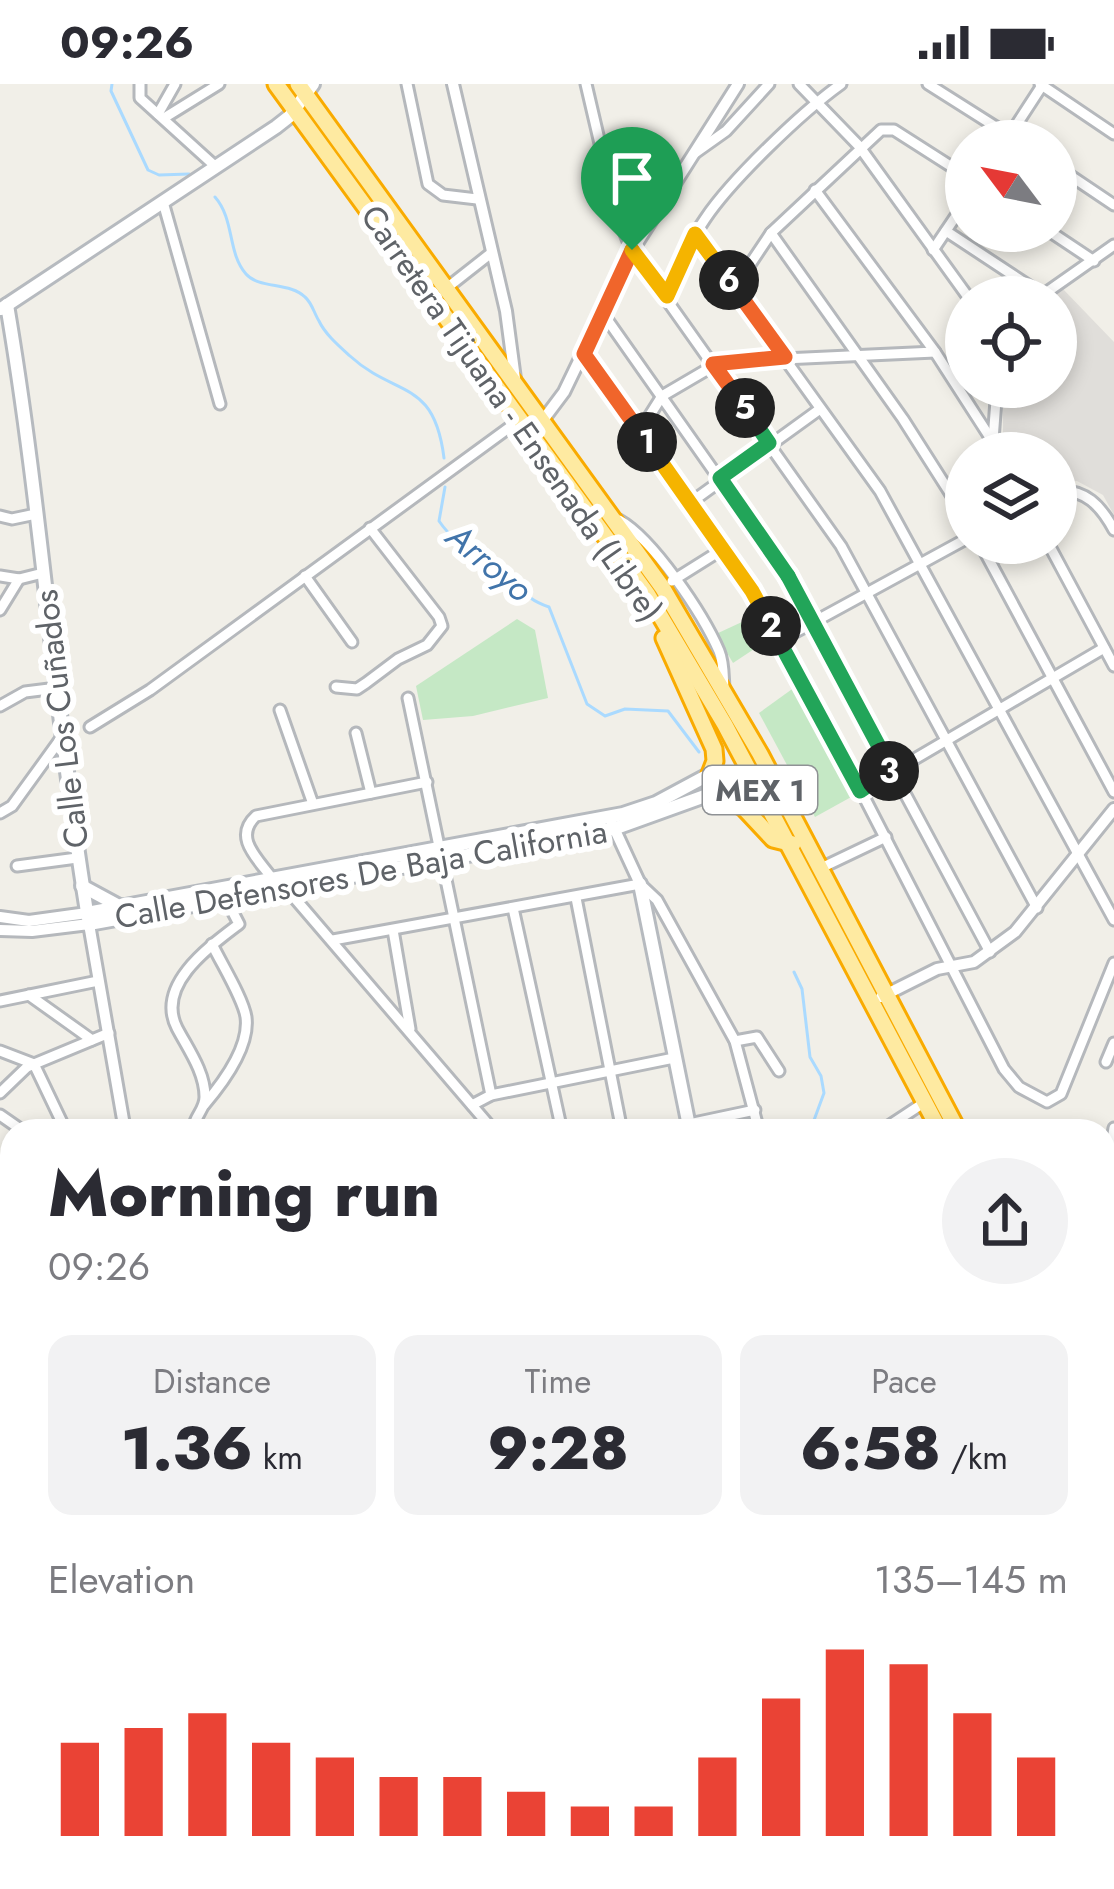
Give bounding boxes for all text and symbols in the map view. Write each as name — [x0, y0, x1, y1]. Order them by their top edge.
text: 09:26 — [60, 10, 194, 75]
north arrow — [945, 120, 1077, 252]
map controls — [945, 120, 1077, 564]
pin — [581, 127, 683, 250]
icon: arrive — [599, 145, 665, 211]
street label: Carretera Tijuana - Ensenada (Libre) — [350, 195, 674, 631]
pin: 6 — [699, 250, 759, 310]
text: 6 — [718, 256, 740, 303]
button: locate — [945, 276, 1077, 408]
pin: 5 — [715, 378, 775, 438]
text: 5 — [734, 384, 756, 431]
pin: 1 — [617, 412, 677, 472]
text: 1 — [639, 418, 655, 465]
button: layers — [945, 432, 1077, 564]
water label: Arroyo — [435, 510, 545, 614]
street label: Calle Los Cuñados — [22, 587, 100, 851]
pin: 2 — [741, 596, 801, 656]
text: 2 — [760, 602, 782, 649]
pin: 3 — [859, 741, 919, 801]
text: 3 — [879, 747, 899, 794]
road number: MEX 1 — [703, 766, 817, 814]
street label: Calle Defensores De Baja California — [111, 808, 611, 940]
text: Morning run — [48, 1145, 440, 1241]
button: share — [942, 1158, 1068, 1284]
text: 09:26 — [48, 1238, 150, 1295]
text: Distance — [153, 1358, 271, 1405]
text: Time — [525, 1358, 591, 1405]
text: Pace — [871, 1358, 937, 1405]
text: 1.36 — [121, 1405, 253, 1492]
text: 9:28 — [487, 1405, 629, 1492]
text: 6:58 — [800, 1405, 941, 1492]
text: km — [253, 1434, 303, 1481]
text: /km — [941, 1434, 1008, 1481]
text: Elevation — [48, 1551, 195, 1608]
text: 135–145 m — [874, 1551, 1068, 1608]

